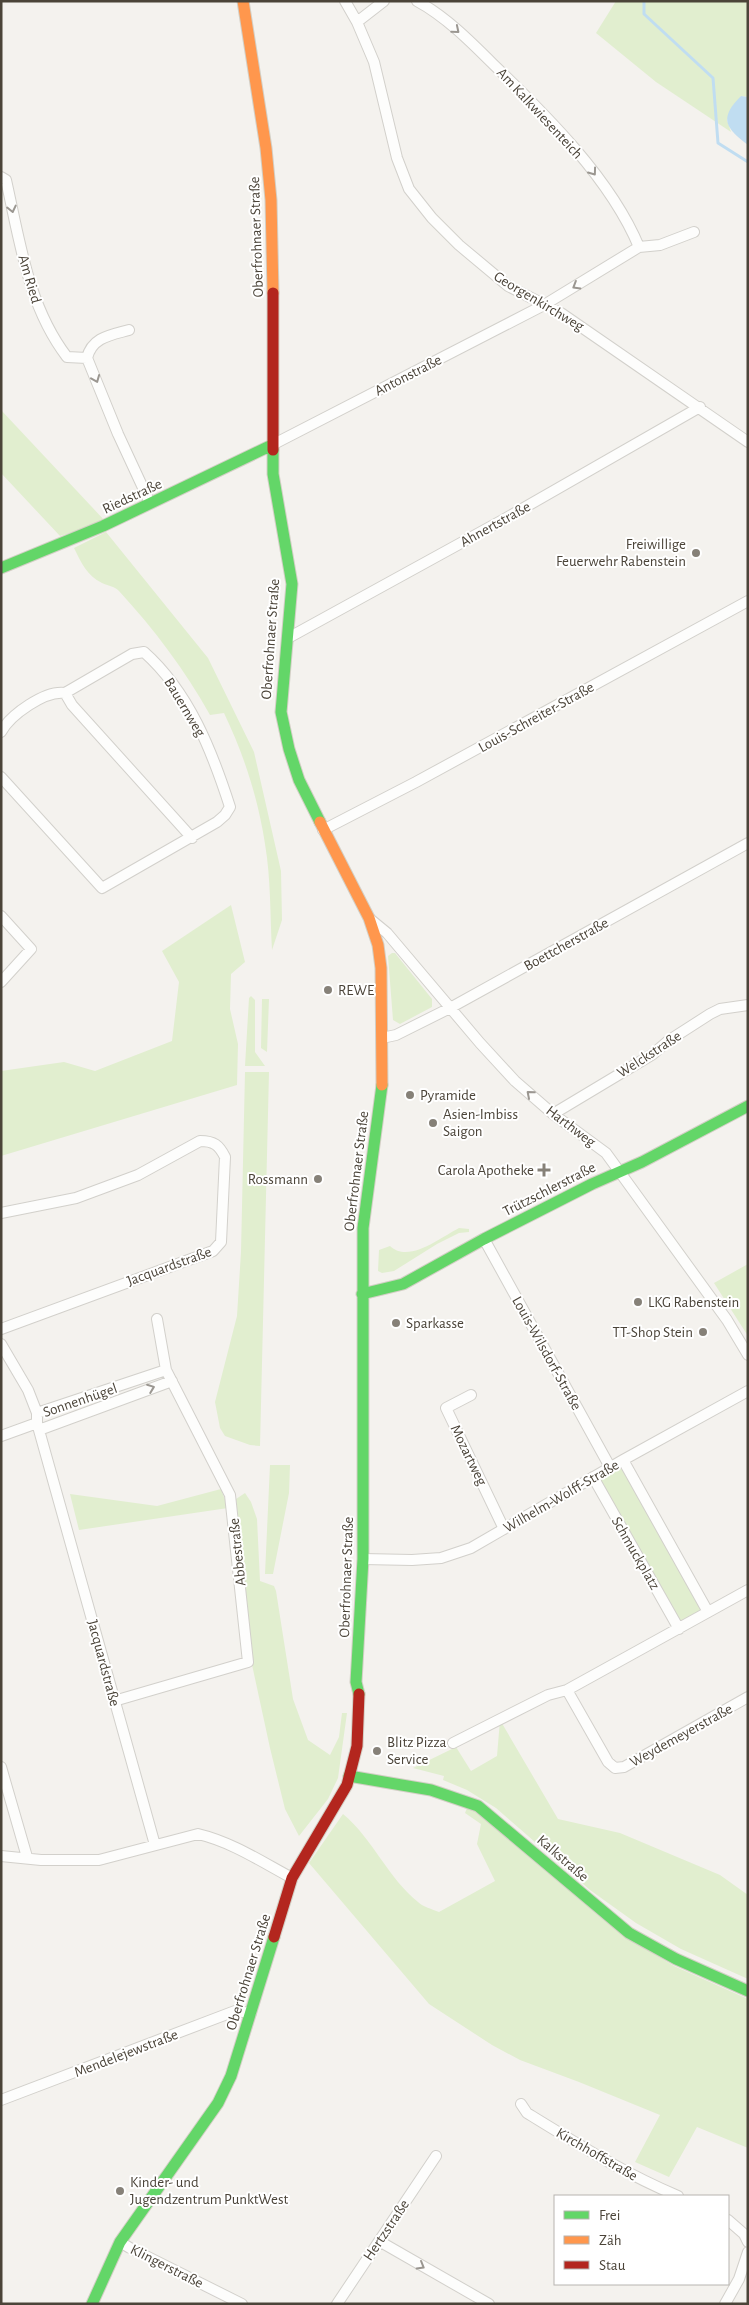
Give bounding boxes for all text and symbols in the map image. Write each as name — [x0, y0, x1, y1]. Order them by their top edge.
one-way arrow — [450, 24, 459, 33]
street label: Am Kalkwiesenteich — [494, 65, 585, 162]
one-way arrow — [587, 166, 596, 176]
street label: Oberfrohnaer Straße — [247, 176, 266, 298]
one-way arrow — [6, 204, 17, 213]
street label: Am Ried — [15, 253, 44, 305]
street label: Georgenkirchweg — [491, 269, 587, 335]
one-way arrow — [573, 279, 582, 289]
street label: Antonstraße — [372, 352, 444, 399]
one-way arrow — [89, 374, 100, 383]
street label: Riedstraße — [100, 476, 164, 517]
street label: Ahnertstraße — [458, 499, 533, 550]
place label: Freiwillige Feuerwehr Rabenstein — [556, 537, 686, 569]
marker: Freiwillige Feuerwehr Rabenstein — [690, 547, 702, 559]
street label: Oberfrohnaer Straße — [259, 578, 282, 700]
street label: Bauernweg — [161, 675, 208, 740]
street label: Louis-Schreiter-Straße — [476, 679, 597, 755]
street label: Boettcherstraße — [521, 915, 611, 974]
place label: REWE — [338, 983, 374, 998]
marker: REWE — [322, 984, 334, 996]
street label: Welckstraße — [615, 1028, 684, 1081]
place label: Pyramide — [420, 1088, 476, 1103]
marker: Pyramide — [404, 1089, 416, 1101]
one-way arrow — [527, 1091, 536, 1099]
street label: Harthweg — [543, 1103, 599, 1150]
place label: Asien-Imbiss Saigon — [443, 1107, 518, 1139]
street label: Oberfrohnaer Straße — [342, 1110, 371, 1232]
marker: Asien-Imbiss Saigon — [427, 1117, 439, 1129]
street label: Trützschlerstraße — [501, 1160, 598, 1219]
place label: Carola Apotheke — [438, 1163, 534, 1178]
marker: Carola Apotheke — [538, 1164, 550, 1176]
place label: Rossmann — [248, 1172, 308, 1187]
marker: Rossmann — [312, 1173, 324, 1185]
street label: Jacquardstraße — [125, 1244, 214, 1289]
street label: Louis-Wilsdorf-Straße — [509, 1294, 584, 1413]
place label: LKG Rabenstein — [648, 1295, 739, 1310]
marker: LKG Rabenstein — [632, 1296, 644, 1308]
place label: Sparkasse — [406, 1316, 464, 1331]
marker: Sparkasse — [390, 1317, 402, 1329]
place label: TT-Shop Stein — [613, 1325, 693, 1340]
marker: TT-Shop Stein — [697, 1326, 709, 1338]
street label: Sonnenhügel — [41, 1381, 119, 1420]
one-way arrow — [146, 1384, 155, 1394]
street label: Mozartweg — [448, 1423, 490, 1488]
street label: Wilhelm-Wolff-Straße — [501, 1457, 622, 1536]
street label: Schmuckplatz — [609, 1514, 662, 1592]
street label: Oberfrohnaer Straße — [337, 1516, 356, 1638]
street label: Abbestraße — [226, 1517, 249, 1587]
street label: Jacquardstraße — [85, 1618, 122, 1708]
street label: Weydemeyerstraße — [627, 1701, 735, 1770]
place label: Blitz Pizza Service — [387, 1735, 447, 1767]
marker: Blitz Pizza Service — [371, 1745, 383, 1757]
street label: Kalkstraße — [534, 1832, 591, 1885]
street label: Oberfrohnaer Straße — [224, 1912, 273, 2032]
street label: Mendelejewstraße — [72, 2027, 180, 2080]
street label: Kirchhoffstraße — [553, 2125, 640, 2184]
place label: Kinder- und Jugendzentrum PunktWest — [130, 2175, 289, 2207]
marker: Kinder- und Jugendzentrum PunktWest — [114, 2185, 126, 2197]
legend — [554, 2195, 729, 2285]
street label: Hertzstraße — [361, 2197, 412, 2263]
text: Frei — [599, 2208, 620, 2223]
text: Zäh — [599, 2233, 622, 2248]
street label: Klingerstraße — [128, 2242, 206, 2291]
text: Stau — [599, 2258, 626, 2273]
one-way arrow — [416, 2259, 425, 2269]

